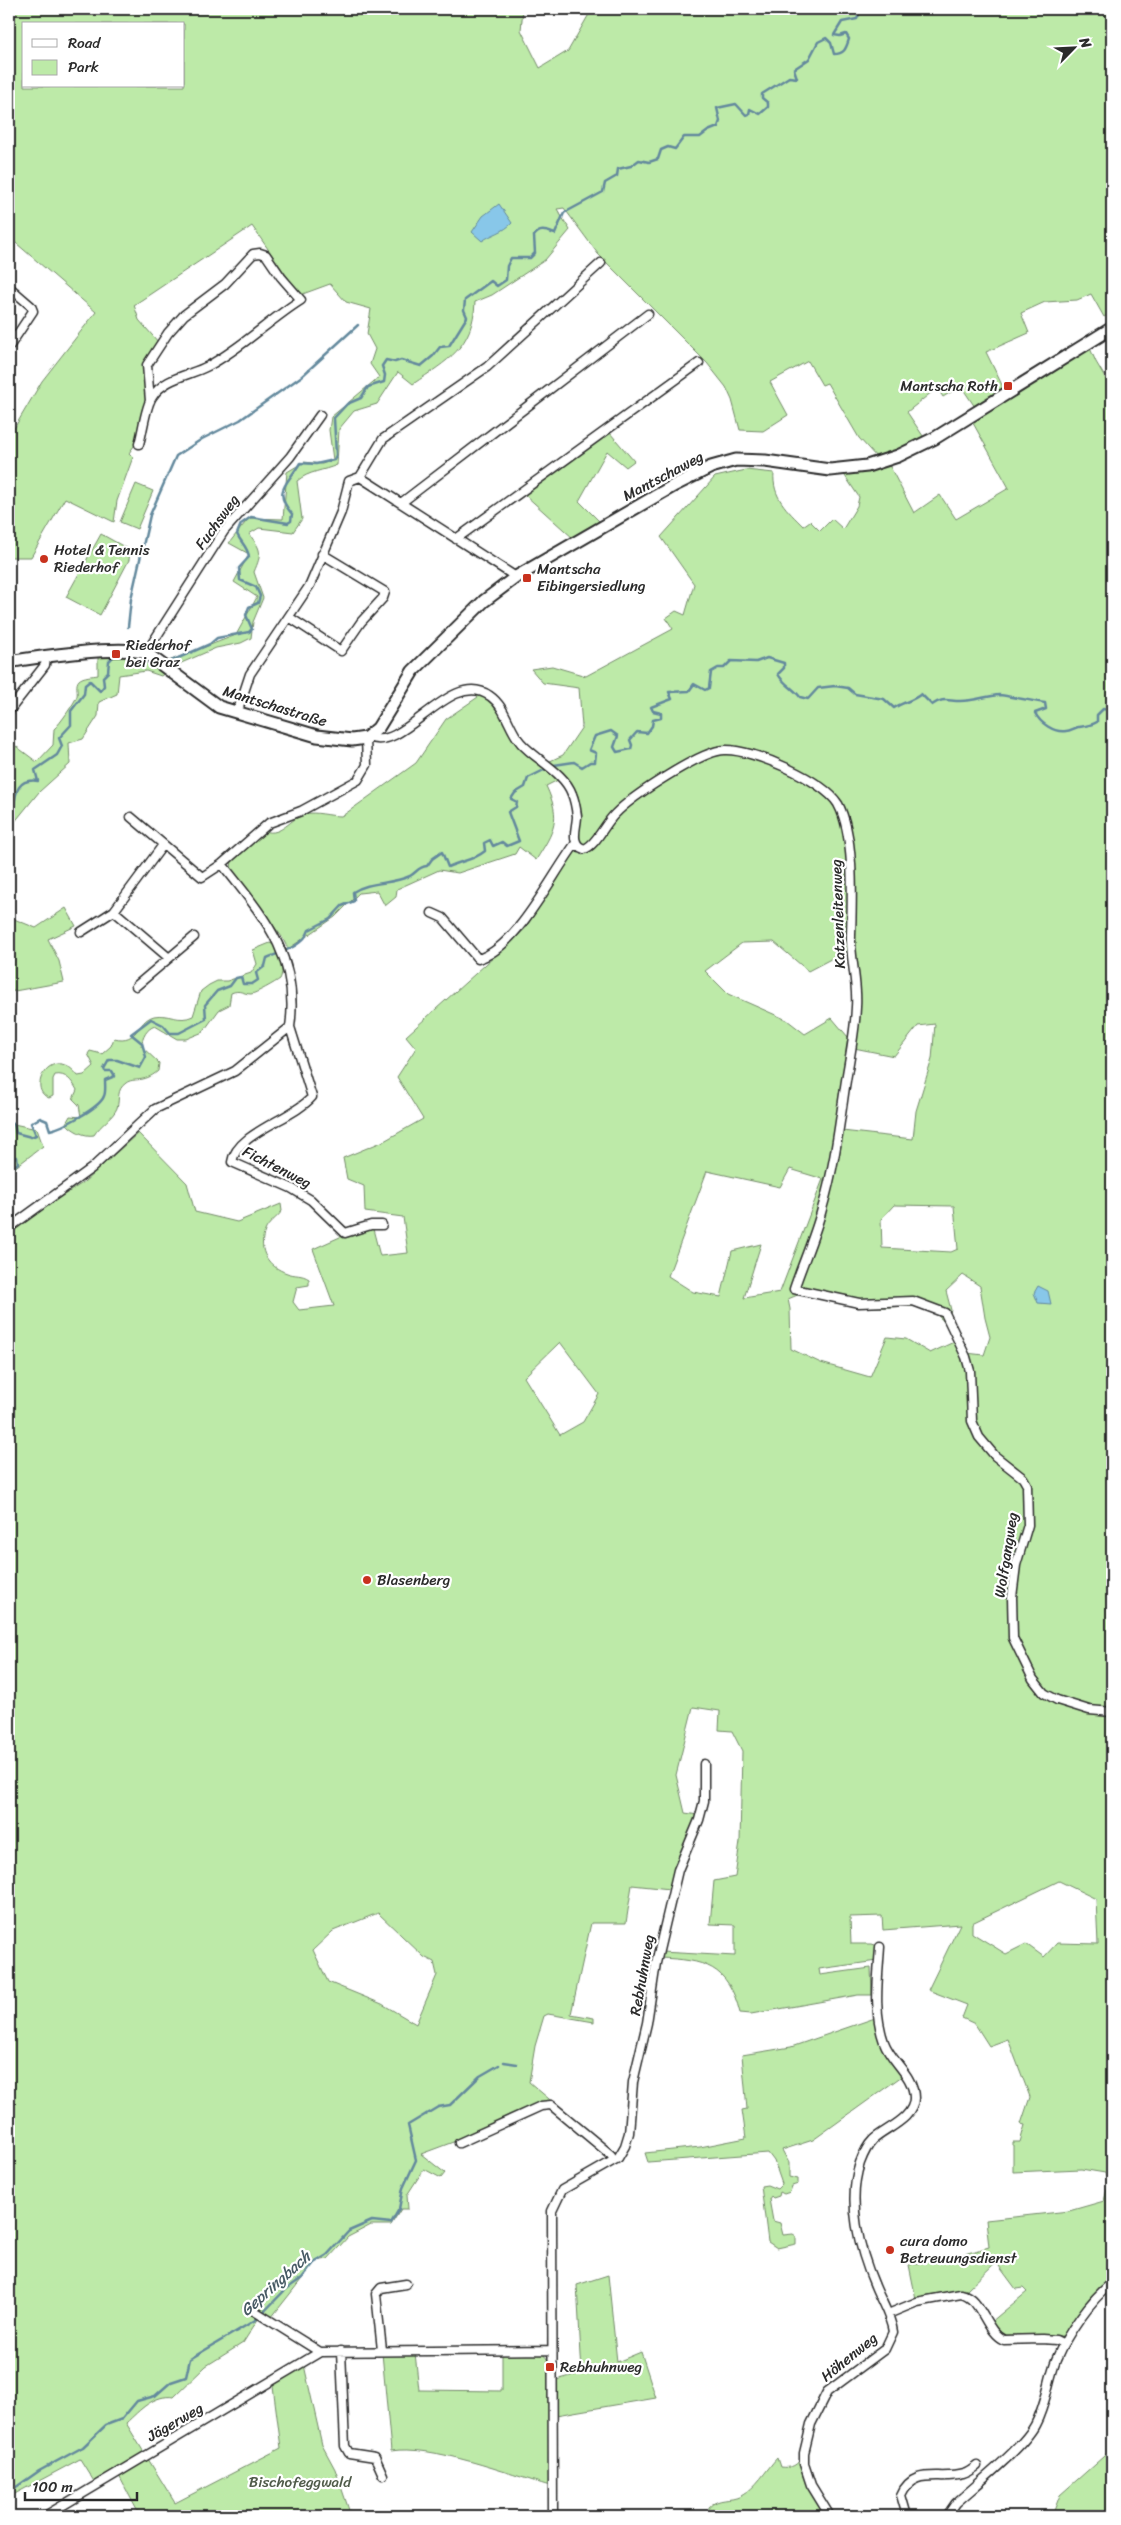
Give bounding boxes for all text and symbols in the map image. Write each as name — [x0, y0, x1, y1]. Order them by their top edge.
legend — [22, 22, 185, 88]
north arrow — [1048, 22, 1098, 72]
text: Road — [68, 30, 101, 56]
text: N — [1072, 32, 1099, 53]
text: Park — [68, 54, 99, 80]
place label: Mantscha Roth — [900, 373, 998, 399]
marker: Mantscha Roth — [1002, 380, 1014, 392]
street label: Mantschaweg — [618, 444, 709, 508]
street label: Fuchsweg — [188, 488, 246, 555]
place label: Hotel & Tennis Riederhof — [54, 537, 150, 580]
marker: Hotel & Tennis Riederhof — [38, 553, 50, 565]
place label: Mantscha Eibingersiedlung — [537, 556, 646, 599]
marker: Mantscha Eibingersiedlung — [521, 572, 533, 584]
place label: Riederhof bei Graz — [126, 632, 193, 675]
marker: Riederhof bei Graz — [110, 648, 122, 660]
street label: Mantschastraße — [220, 678, 331, 734]
street label: Katzenleitenweg — [823, 858, 853, 969]
street label: Fichtenweg — [238, 1138, 316, 1196]
street label: Wolfgangweg — [986, 1510, 1026, 1599]
place label: Blasenberg — [377, 1567, 450, 1593]
marker: Blasenberg — [361, 1574, 373, 1586]
street label: Rebhuhnweg — [622, 1932, 662, 2018]
place label: cura domo Betreuungsdienst — [900, 2228, 1018, 2271]
water label: Gepringbach — [233, 2242, 319, 2323]
marker: cura domo Betreuungsdienst — [884, 2244, 896, 2256]
street label: Höhenweg — [815, 2325, 884, 2388]
place label: Rebhuhnweg — [560, 2354, 642, 2380]
marker: Rebhuhnweg — [544, 2361, 556, 2373]
street label: Jägerweg — [141, 2395, 209, 2449]
park label: Bischofeggwald — [249, 2469, 352, 2495]
scale bar — [25, 2470, 138, 2502]
text: 100 m — [32, 2474, 73, 2500]

